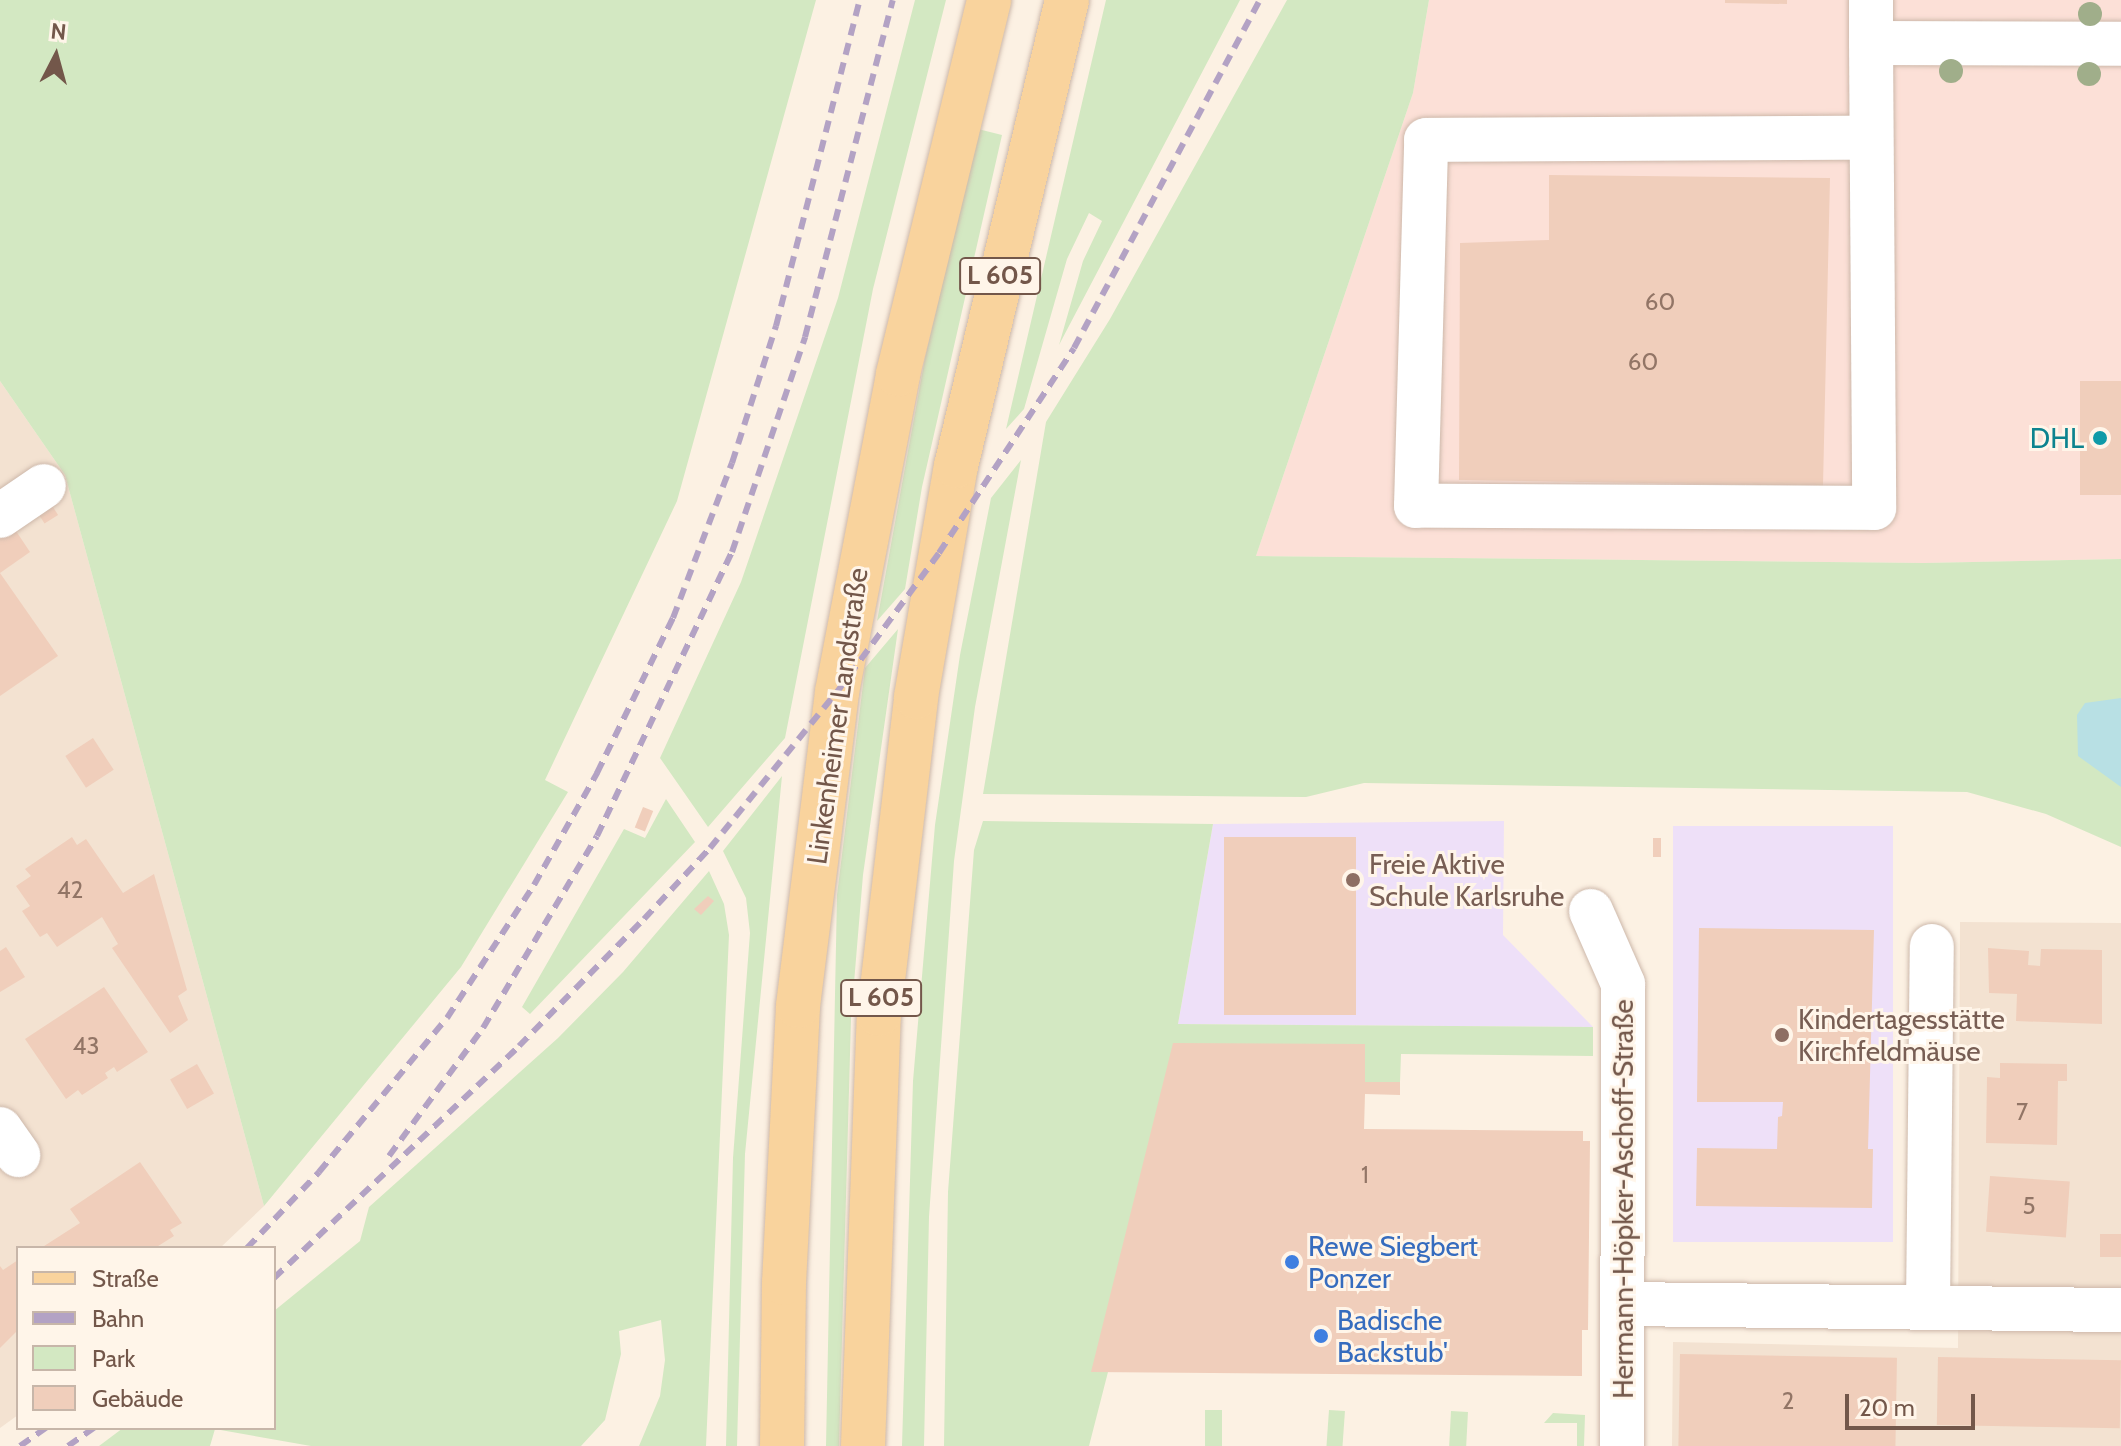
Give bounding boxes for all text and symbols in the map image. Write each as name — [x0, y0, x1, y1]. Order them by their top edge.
north arrow — [16, 16, 96, 96]
text: N — [49, 17, 68, 46]
road number: L 605 — [958, 254, 1042, 298]
house number: 60 — [1645, 288, 1675, 316]
house number: 60 — [1628, 348, 1658, 376]
place label: DHL — [2030, 421, 2084, 455]
marker: DHL — [2091, 429, 2109, 447]
street label: Linkenheimer Landstraße — [800, 566, 874, 866]
place label: Freie Aktive Schule Karlsruhe — [1369, 847, 1564, 913]
marker: Freie Aktive Schule Karlsruhe — [1344, 871, 1362, 889]
house number: 42 — [57, 876, 83, 904]
road number: L 605 — [839, 976, 923, 1020]
street label: Hermann-Höpker-Aschoff-Straße — [1606, 999, 1640, 1399]
place label: Kindertagesstätte Kirchfeldmäuse — [1798, 1002, 2005, 1068]
marker: Kindertagesstätte Kirchfeldmäuse — [1773, 1026, 1791, 1044]
house number: 43 — [73, 1032, 99, 1060]
house number: 7 — [2016, 1098, 2028, 1126]
house number: 1 — [1361, 1161, 1369, 1189]
house number: 5 — [2023, 1192, 2035, 1220]
place label: Rewe Siegbert Ponzer — [1308, 1229, 1478, 1295]
legend — [16, 1246, 276, 1430]
marker: Rewe Siegbert Ponzer — [1283, 1253, 1301, 1271]
text: Straße — [92, 1264, 159, 1293]
place label: Badische Backstub' — [1337, 1303, 1448, 1369]
text: Bahn — [92, 1304, 144, 1333]
marker: Badische Backstub' — [1312, 1327, 1330, 1345]
text: Park — [92, 1344, 135, 1373]
scale bar — [1849, 1378, 1979, 1428]
text: Gebäude — [92, 1384, 183, 1413]
house number: 2 — [1782, 1387, 1794, 1415]
text: 20 m — [1859, 1393, 1915, 1422]

